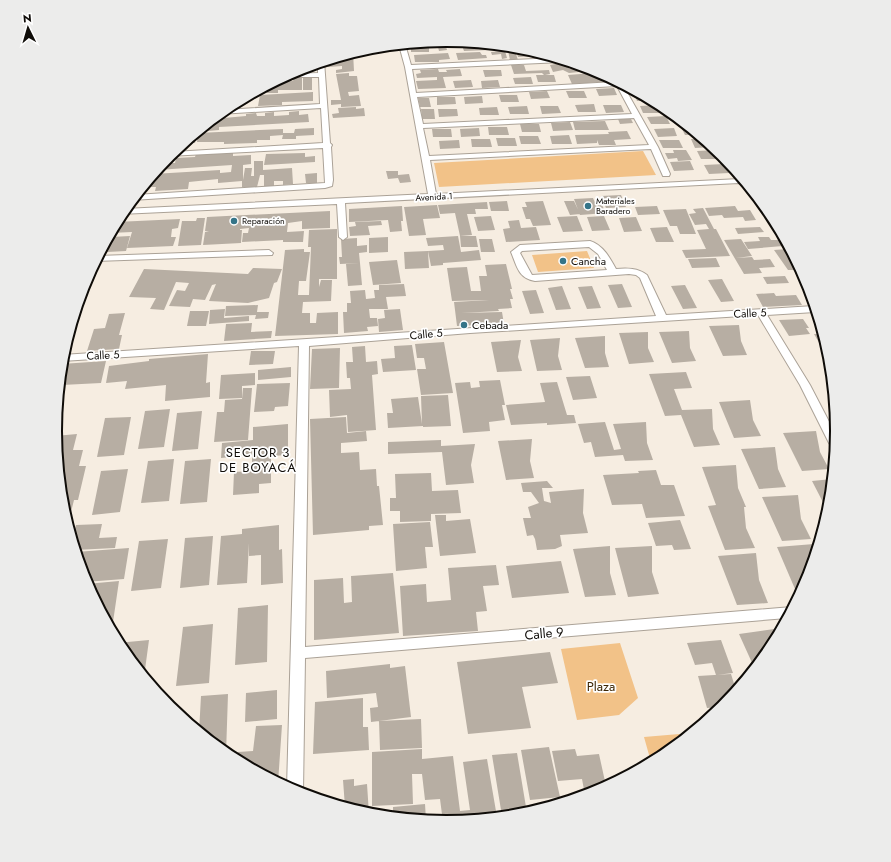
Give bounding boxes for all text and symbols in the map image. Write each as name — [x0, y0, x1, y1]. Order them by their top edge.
north arrow — [8, 8, 48, 48]
text: N — [22, 10, 32, 26]
street label: Avenida 1 — [415, 189, 453, 204]
place label: Materiales Baradero — [596, 194, 635, 217]
marker: Materiales Baradero — [583, 201, 593, 211]
place label: Reparación — [242, 214, 285, 227]
marker: Reparación — [229, 216, 239, 226]
place label: Cancha — [571, 253, 606, 269]
marker: Cancha — [558, 256, 568, 266]
street label: Calle 5 — [733, 304, 767, 322]
place label: Cebada — [472, 317, 508, 333]
marker: Cebada — [459, 320, 469, 330]
street label: Calle 5 — [409, 325, 443, 343]
street label: Calle 5 — [86, 346, 120, 364]
district label: SECTOR 3 DE BOYACÁ — [219, 443, 297, 477]
street label: Calle 9 — [524, 622, 564, 645]
park label: Plaza — [587, 677, 615, 696]

